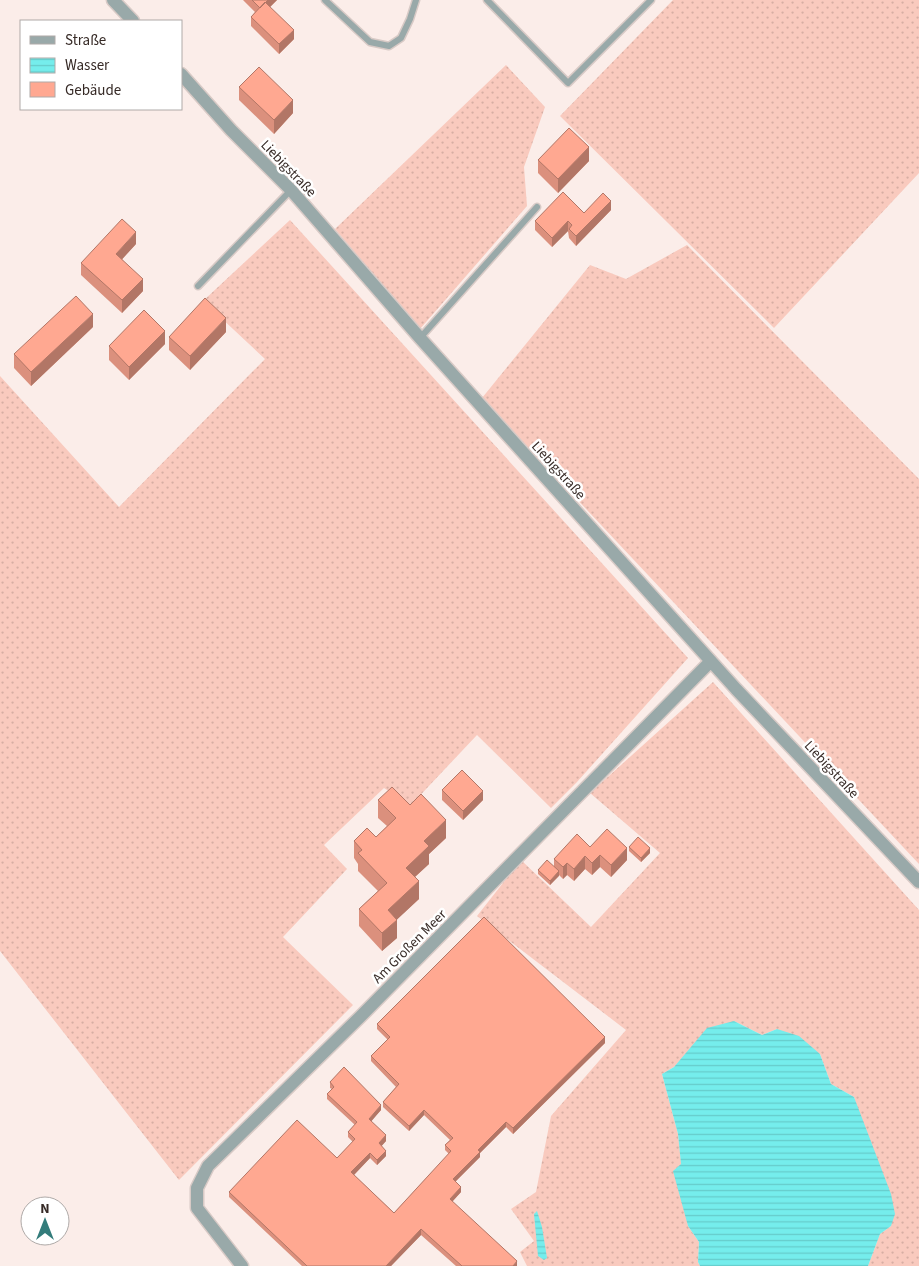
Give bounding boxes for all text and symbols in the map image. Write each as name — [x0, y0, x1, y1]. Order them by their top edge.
legend — [20, 20, 182, 110]
text: Straße — [65, 30, 106, 51]
text: Wasser — [65, 55, 110, 76]
text: Gebäude — [65, 80, 121, 101]
street label: Liebigstraße — [256, 136, 321, 202]
street label: Liebigstraße — [527, 437, 590, 504]
street label: Liebigstraße — [799, 736, 863, 803]
street label: Am Großen Meer — [368, 905, 451, 988]
north arrow — [20, 1196, 70, 1246]
text: N — [40, 1199, 50, 1219]

